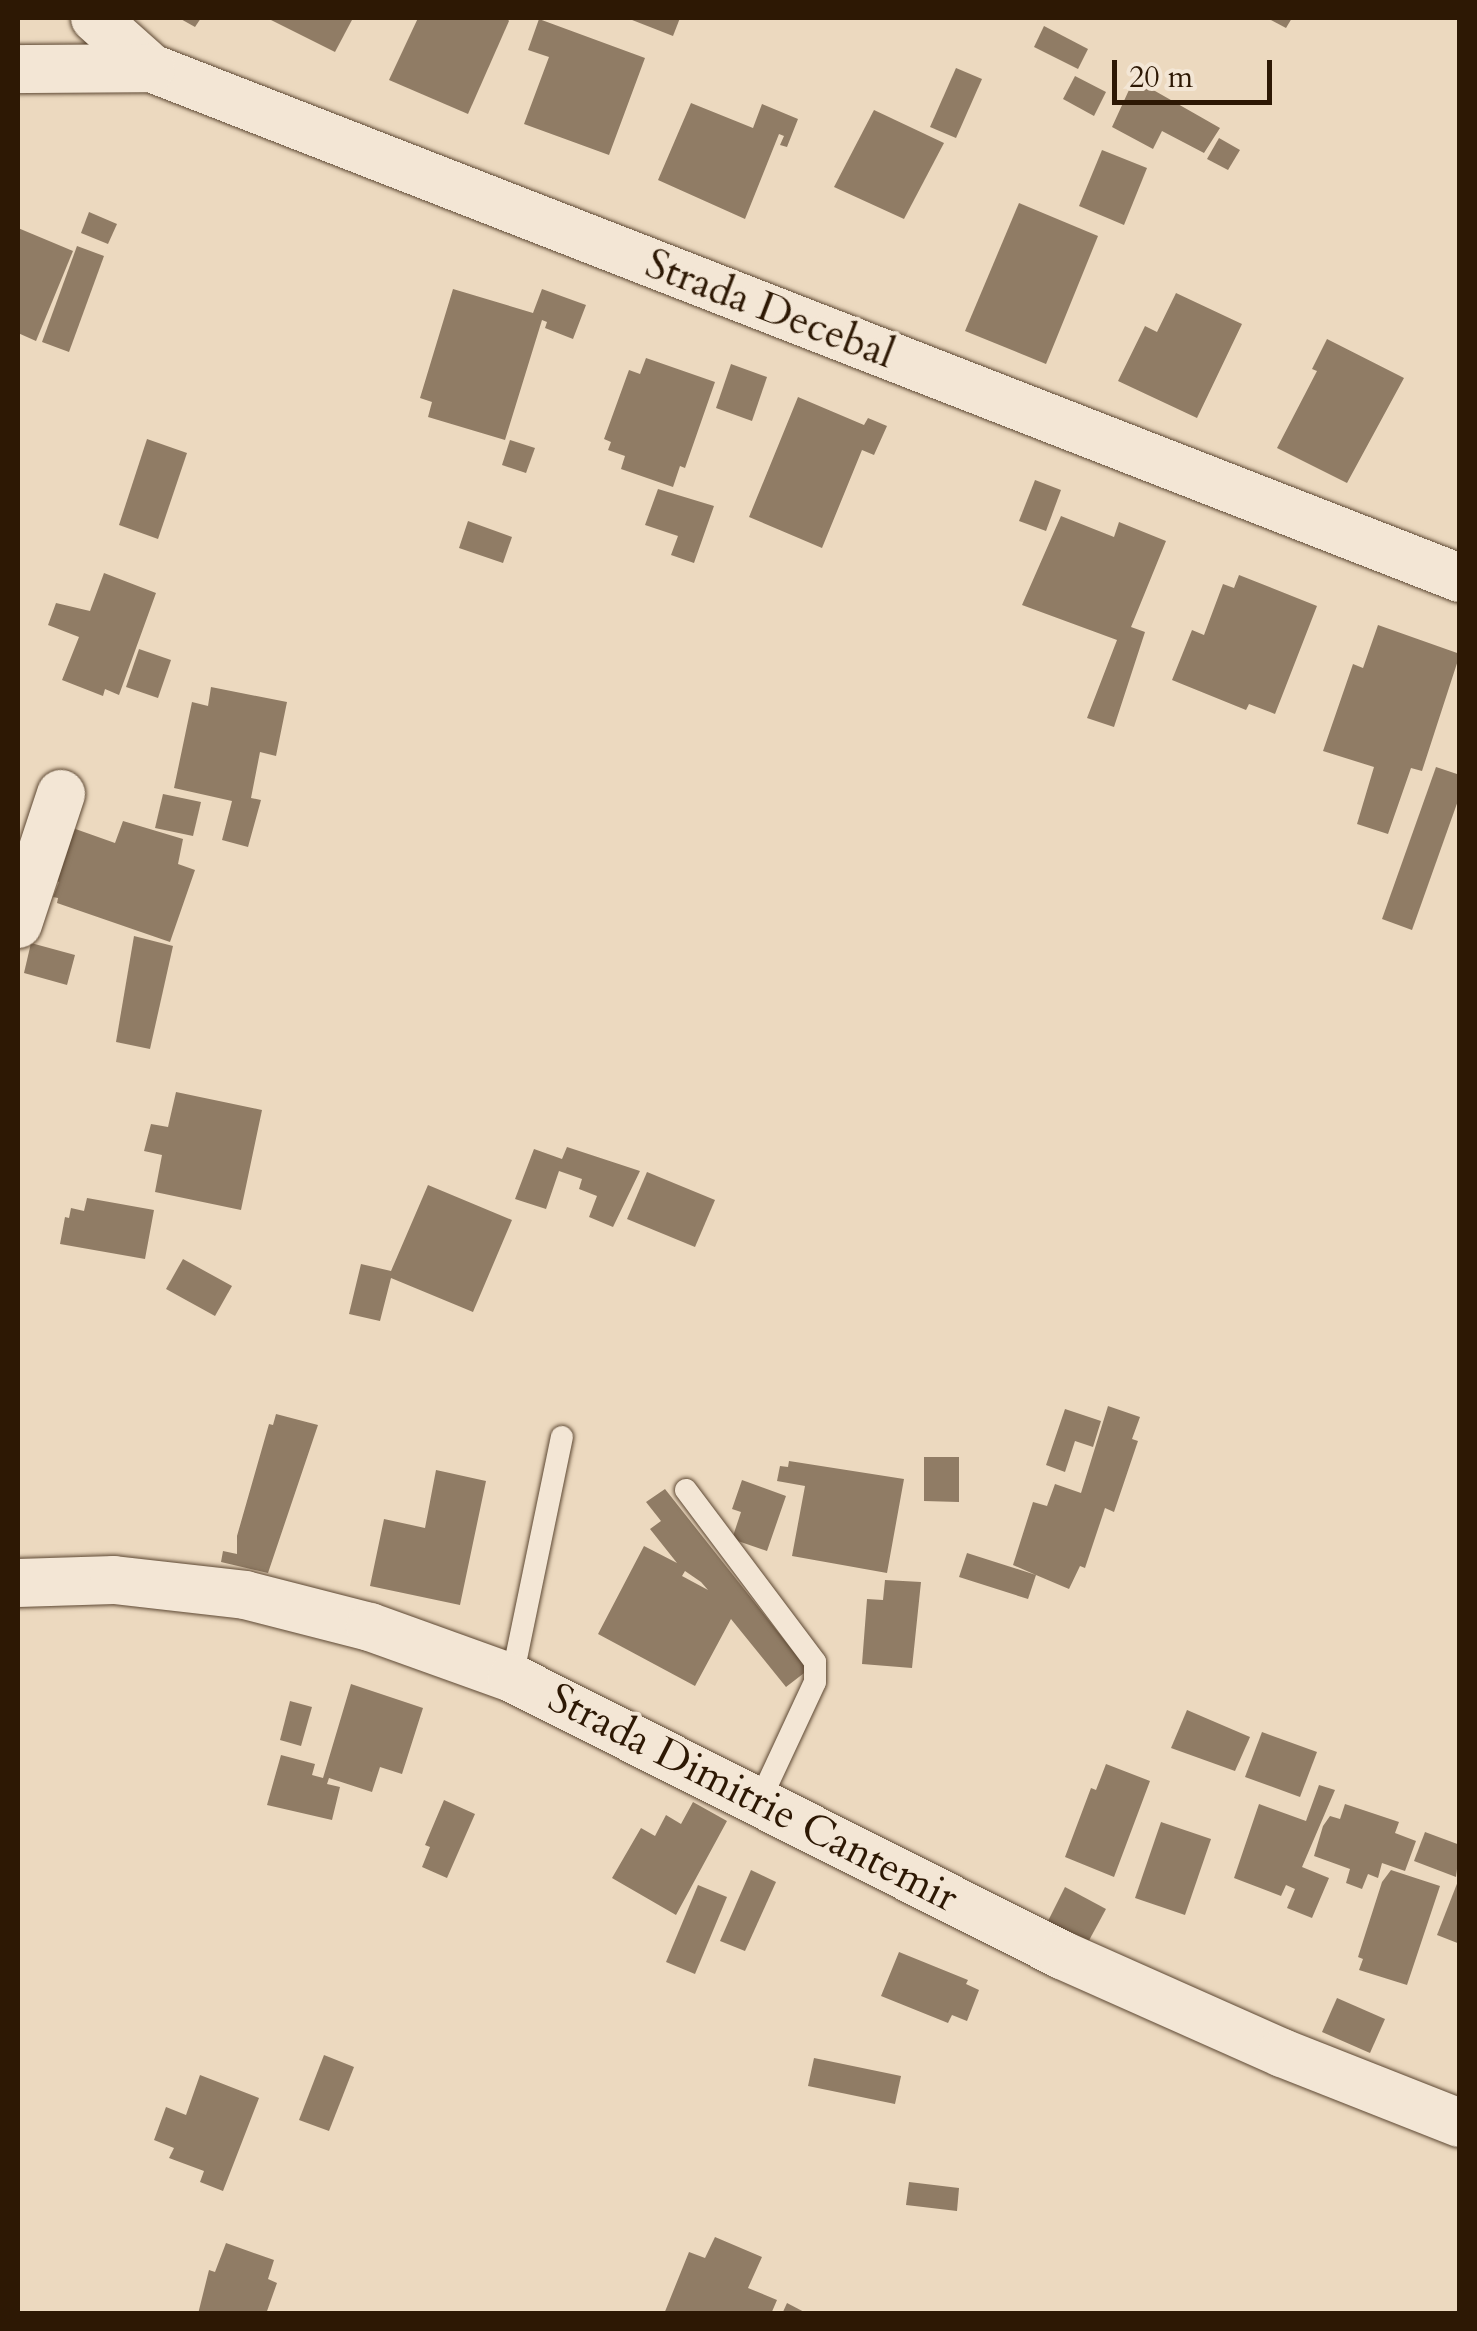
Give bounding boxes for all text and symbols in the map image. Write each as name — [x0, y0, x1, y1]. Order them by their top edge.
scale bar — [1117, 40, 1277, 102]
text: 20 m — [1129, 57, 1193, 98]
street label: Strada Decebal — [639, 238, 901, 380]
street label: Strada Dimitrie Cantemir — [540, 1673, 966, 1923]

